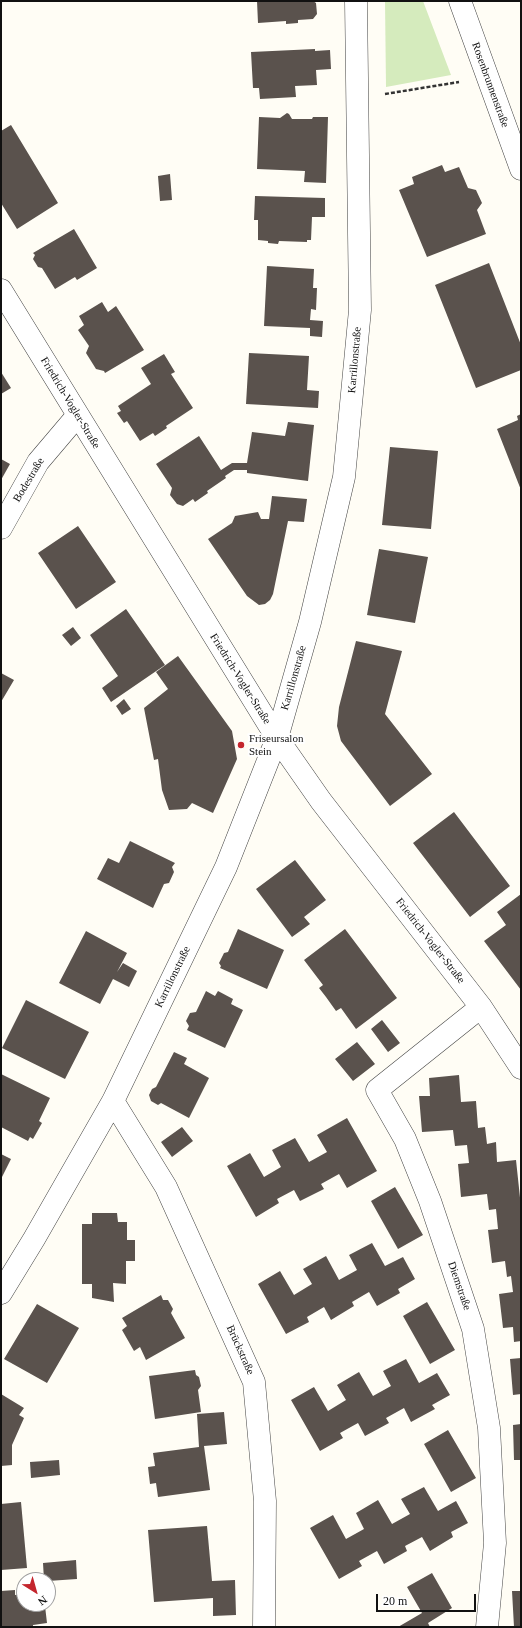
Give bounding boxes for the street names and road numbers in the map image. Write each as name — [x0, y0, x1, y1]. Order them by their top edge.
street label: Rosenbrunnenstraße — [468, 41, 512, 129]
street label: Karrillonstraße — [346, 326, 364, 394]
street label: Friedrich-Vogler-Straße — [37, 355, 103, 451]
street label: Bodestraße — [11, 455, 47, 505]
street label: Friedrich-Vogler-Straße — [207, 631, 273, 727]
street label: Karrillonstraße — [278, 644, 310, 712]
street label: Friedrich-Vogler-Straße — [393, 896, 467, 986]
street label: Karrillonstraße — [152, 944, 194, 1010]
street label: Diemstraße — [445, 1260, 473, 1312]
street label: Brückstraße — [223, 1323, 257, 1377]

